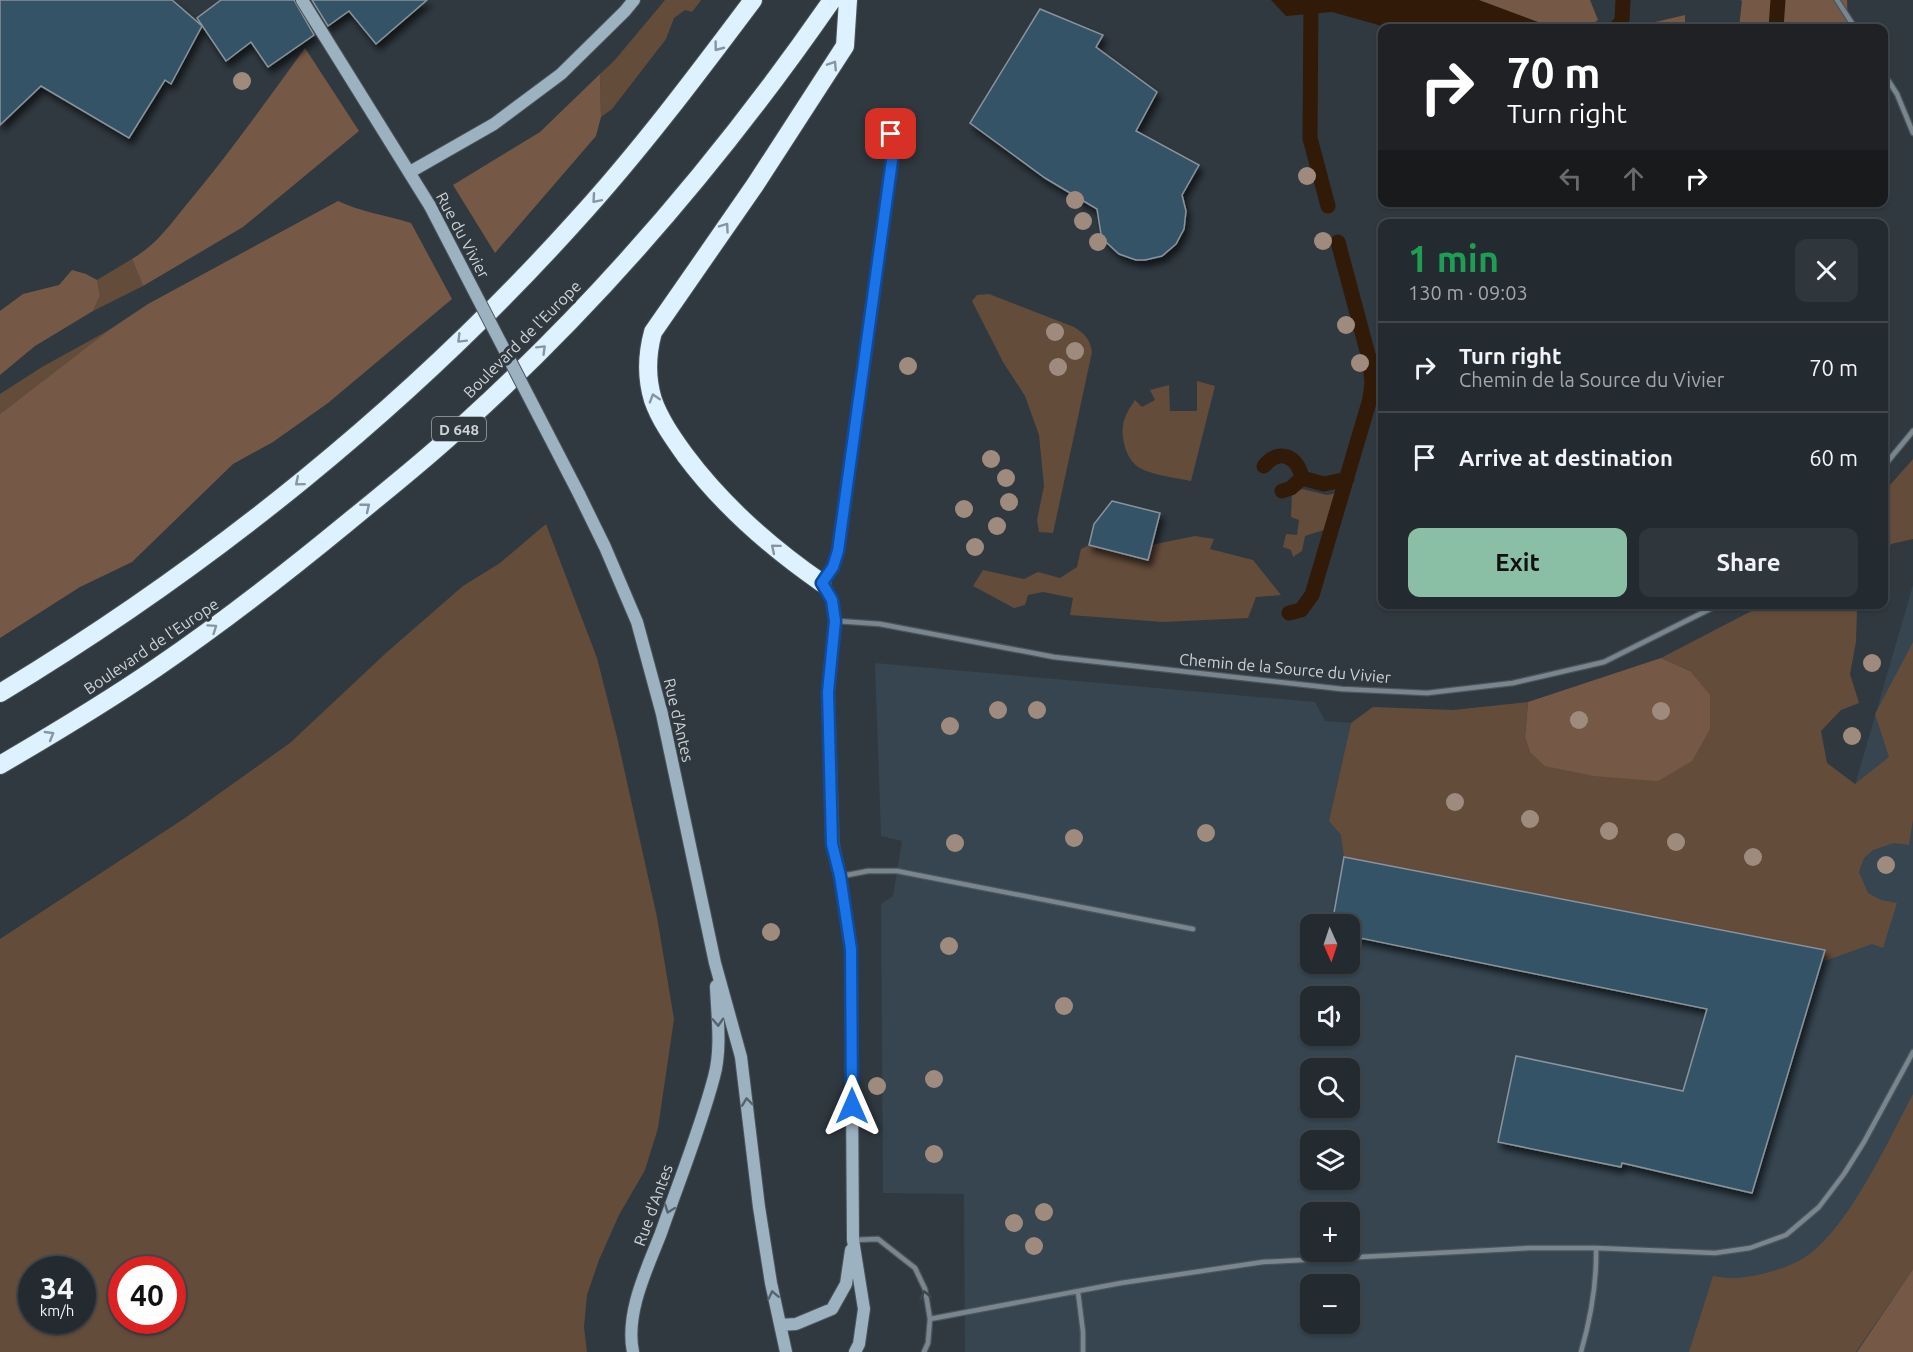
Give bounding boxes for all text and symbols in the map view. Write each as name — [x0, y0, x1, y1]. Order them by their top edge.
one-way arrow — [714, 40, 725, 51]
icon: right — [1408, 48, 1486, 126]
text: 70 m — [1507, 49, 1601, 96]
one-way arrow — [826, 61, 837, 72]
text: Turn right — [1507, 98, 1627, 128]
pin — [865, 108, 916, 159]
icon: arrive — [874, 117, 907, 150]
icon: left — [1554, 162, 1587, 195]
icon: ahead — [1617, 162, 1650, 195]
icon: right — [1680, 162, 1713, 195]
street label: Rue du Vivier — [433, 189, 493, 281]
one-way arrow — [592, 192, 603, 202]
one-way arrow — [718, 223, 729, 234]
text: 1 min — [1408, 238, 1499, 279]
button: close — [1795, 239, 1858, 302]
street label: Boulevard de l'Europe — [460, 277, 584, 401]
text: 130 m · 09:03 — [1408, 281, 1528, 304]
one-way arrow — [458, 332, 469, 343]
text: Turn right — [1459, 343, 1561, 368]
one-way arrow — [535, 345, 546, 356]
icon: right — [1408, 351, 1441, 384]
text: 70 m — [1809, 355, 1858, 380]
text: Chemin de la Source du Vivier — [1459, 368, 1724, 391]
one-way arrow — [649, 393, 661, 404]
road number: D 648 — [432, 417, 486, 441]
icon: arrive — [1408, 441, 1441, 474]
text: Arrive at destination — [1459, 445, 1673, 470]
text: 60 m — [1809, 445, 1858, 470]
one-way arrow — [295, 474, 306, 485]
one-way arrow — [359, 504, 370, 515]
button: Exit — [1408, 528, 1627, 597]
button: Share — [1639, 528, 1858, 597]
one-way arrow — [771, 544, 782, 555]
street label: Boulevard de l'Europe — [80, 594, 222, 698]
one-way arrow — [207, 624, 218, 635]
street label: Chemin de la Source du Vivier — [1178, 650, 1392, 686]
street label: Rue d'Antes — [661, 676, 697, 764]
one-way arrow — [44, 731, 54, 742]
north arrow — [1300, 914, 1360, 974]
map controls — [1300, 914, 1360, 1334]
button: sound — [1300, 986, 1360, 1046]
one-way arrow — [711, 1017, 724, 1026]
button: search — [1300, 1058, 1360, 1118]
position arrow — [820, 1074, 884, 1138]
one-way arrow — [742, 1097, 754, 1106]
button: layers — [1300, 1130, 1360, 1190]
street label: Rue d'Antes — [630, 1162, 676, 1248]
button: + — [1300, 1202, 1360, 1262]
one-way arrow — [664, 1203, 677, 1214]
speed limit sign: 40 — [108, 1256, 186, 1334]
text: 34 — [40, 1271, 74, 1305]
button: − — [1300, 1274, 1360, 1334]
one-way arrow — [767, 1290, 780, 1300]
one-way arrow — [919, 1290, 932, 1300]
text: km/h — [40, 1302, 74, 1319]

